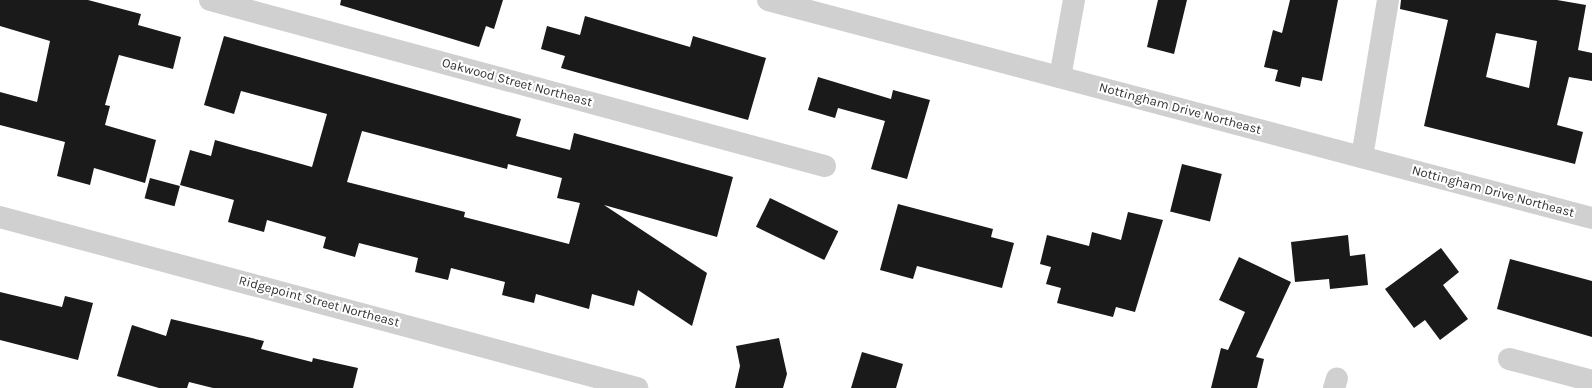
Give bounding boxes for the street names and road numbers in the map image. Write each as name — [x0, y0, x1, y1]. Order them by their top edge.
street label: Oakwood Street Northeast — [440, 55, 594, 111]
street label: Nottingham Drive Northeast — [1097, 80, 1263, 138]
street label: Nottingham Drive Northeast — [1410, 163, 1576, 221]
street label: Ridgepoint Street Northeast — [237, 273, 401, 331]

